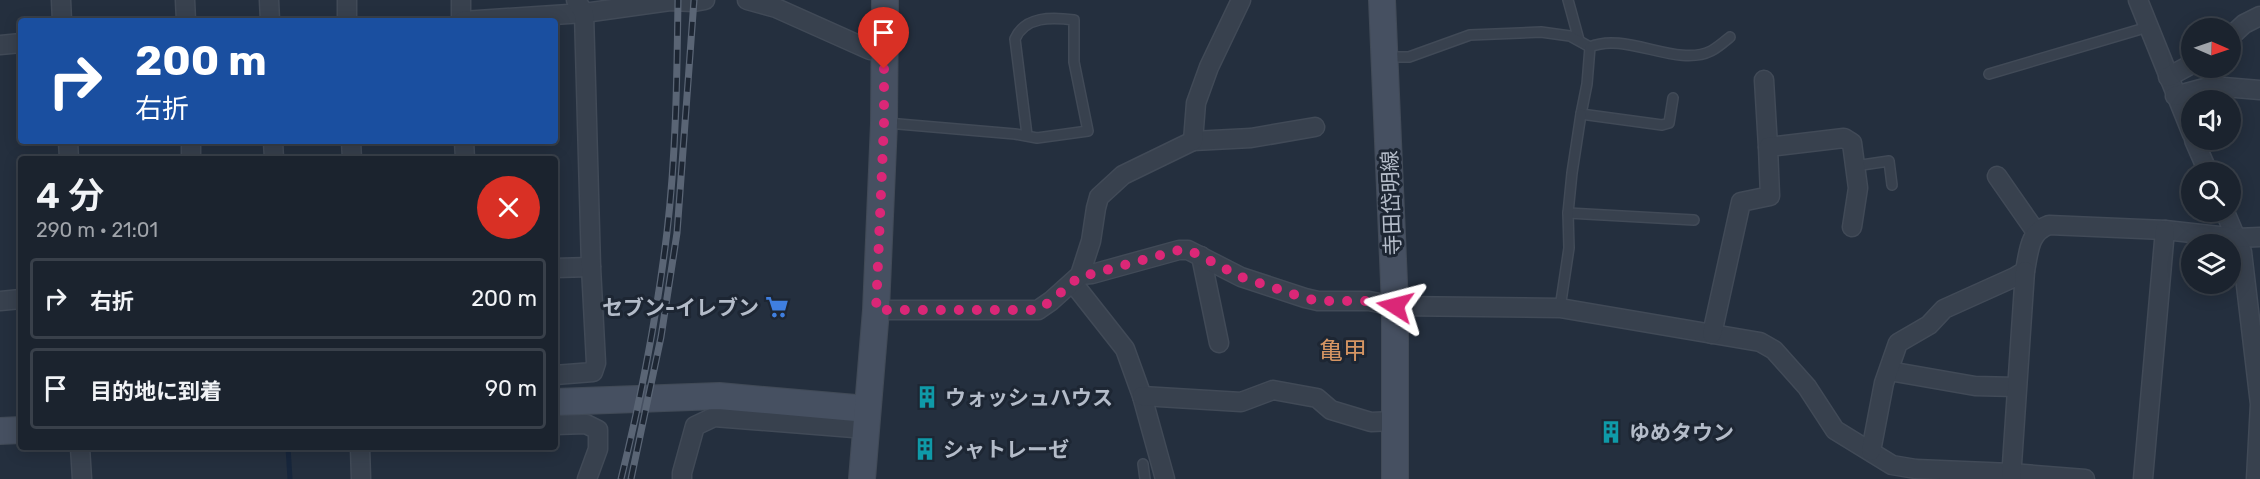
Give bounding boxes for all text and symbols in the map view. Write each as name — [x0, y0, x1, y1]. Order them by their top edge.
pin — [858, 7, 909, 69]
icon: arrive — [867, 16, 900, 49]
north arrow — [2181, 18, 2241, 78]
map controls — [2181, 18, 2241, 294]
text: 200 m — [135, 36, 267, 86]
icon: right — [36, 42, 114, 120]
button: sound — [2181, 90, 2241, 150]
text: 右折 — [135, 93, 189, 125]
street label: 寺田岱明線 — [1377, 150, 1405, 256]
button: search — [2181, 162, 2241, 222]
text: 4 分 — [36, 174, 104, 217]
button: close — [477, 176, 540, 239]
text: 290 m · 21:01 — [36, 218, 158, 242]
button: layers — [2181, 234, 2241, 294]
position arrow — [1363, 274, 1427, 338]
icon: right — [39, 282, 72, 315]
text: 200 m — [471, 285, 537, 312]
text: 右折 — [90, 288, 134, 315]
supermarket icon: セブン-イレブン — [764, 294, 790, 320]
place label: セブン-イレブン — [602, 295, 759, 320]
district label: 亀甲 — [1319, 337, 1367, 365]
icon: arrive — [39, 372, 72, 405]
text: 90 m — [485, 375, 537, 402]
text: 目的地に到着 — [90, 378, 222, 405]
building icon: ウォッシュハウス — [914, 384, 940, 410]
place label: ウォッシュハウス — [945, 385, 1113, 410]
building icon: ゆめタウン — [1598, 419, 1624, 445]
place label: ゆめタウン — [1629, 420, 1734, 445]
building icon: シャトレーゼ — [912, 436, 938, 462]
place label: シャトレーゼ — [943, 437, 1069, 462]

